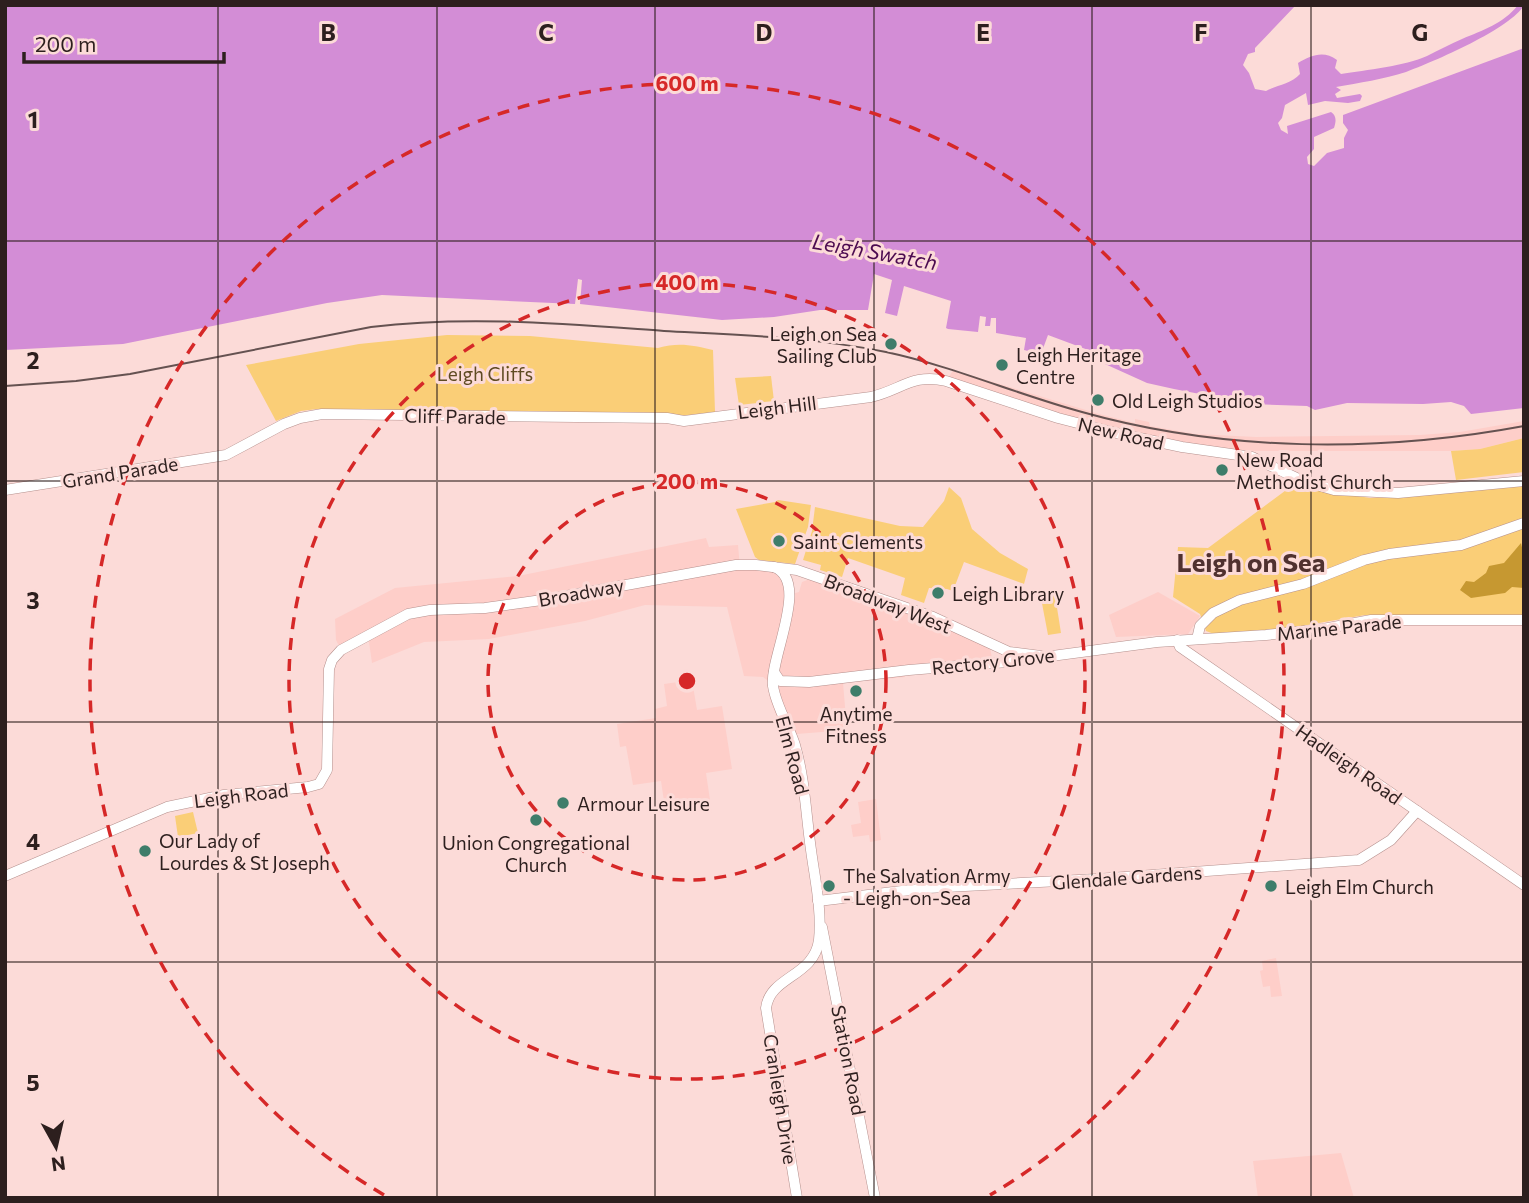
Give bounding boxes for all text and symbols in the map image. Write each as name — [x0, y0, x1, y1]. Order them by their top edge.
text: B — [320, 18, 336, 46]
text: C — [538, 18, 554, 46]
text: D — [756, 18, 773, 46]
text: E — [976, 18, 990, 46]
text: F — [1194, 18, 1208, 46]
text: G — [1412, 18, 1428, 46]
scale bar — [24, 21, 224, 65]
text: 200 m — [35, 31, 96, 56]
text: 600 m — [655, 70, 719, 95]
text: 1 — [28, 105, 38, 133]
water label: Leigh Swatch — [811, 228, 939, 274]
text: 400 m — [655, 269, 719, 294]
place label: Leigh on Sea Sailing Club — [769, 322, 877, 367]
marker: Leigh on Sea Sailing Club — [883, 336, 899, 352]
place label: Leigh Heritage Centre — [1016, 343, 1141, 388]
text: 2 — [26, 346, 40, 374]
marker: Leigh Heritage Centre — [994, 357, 1010, 373]
park label: Leigh Cliffs — [437, 362, 533, 385]
place label: Old Leigh Studios — [1112, 389, 1263, 412]
street label: Leigh Hill — [736, 391, 818, 423]
marker: Old Leigh Studios — [1090, 392, 1106, 408]
street label: Cliff Parade — [404, 404, 506, 428]
street label: New Road — [1076, 412, 1166, 454]
place label: New Road Methodist Church — [1236, 448, 1392, 493]
street label: Grand Parade — [60, 451, 180, 493]
marker: New Road Methodist Church — [1214, 462, 1230, 478]
text: 200 m — [656, 468, 718, 493]
place label: Saint Clements — [793, 530, 923, 553]
marker: Saint Clements — [771, 533, 787, 549]
district label: Leigh on Sea — [1177, 546, 1325, 577]
street label: Broadway West — [821, 568, 955, 638]
street label: Broadway — [536, 573, 626, 611]
place label: Leigh Library — [952, 582, 1065, 605]
marker: Leigh Library — [930, 585, 946, 601]
text: 3 — [26, 586, 40, 614]
street label: Marine Parade — [1276, 609, 1402, 645]
street label: Rectory Grove — [931, 643, 1055, 679]
centre of rings — [675, 669, 699, 693]
marker: Anytime Fitness — [848, 683, 864, 699]
place label: Anytime Fitness — [820, 702, 892, 747]
street label: Elm Road — [771, 713, 815, 797]
street label: Hadleigh Road — [1292, 719, 1406, 809]
street label: Leigh Road — [192, 778, 290, 812]
place label: Armour Leisure — [577, 792, 710, 815]
marker: Armour Leisure — [555, 795, 571, 811]
marker: Union Congregational Church — [528, 812, 544, 828]
text: 4 — [26, 827, 40, 855]
place label: Our Lady of Lourdes & St Joseph — [159, 829, 330, 874]
place label: Union Congregational Church — [442, 831, 630, 876]
marker: Our Lady of Lourdes & St Joseph — [137, 843, 153, 859]
street label: Glendale Gardens — [1051, 860, 1203, 894]
place label: The Salvation Army - Leigh-on-Sea — [843, 864, 1011, 909]
place label: Leigh Elm Church — [1285, 875, 1434, 898]
marker: The Salvation Army - Leigh-on-Sea — [821, 878, 837, 894]
marker: Leigh Elm Church — [1263, 878, 1279, 894]
street label: Station Road — [827, 1003, 871, 1117]
street label: Cranleigh Drive — [759, 1032, 803, 1166]
text: 5 — [26, 1068, 40, 1096]
north arrow — [21, 1112, 91, 1182]
text: N — [50, 1152, 67, 1177]

